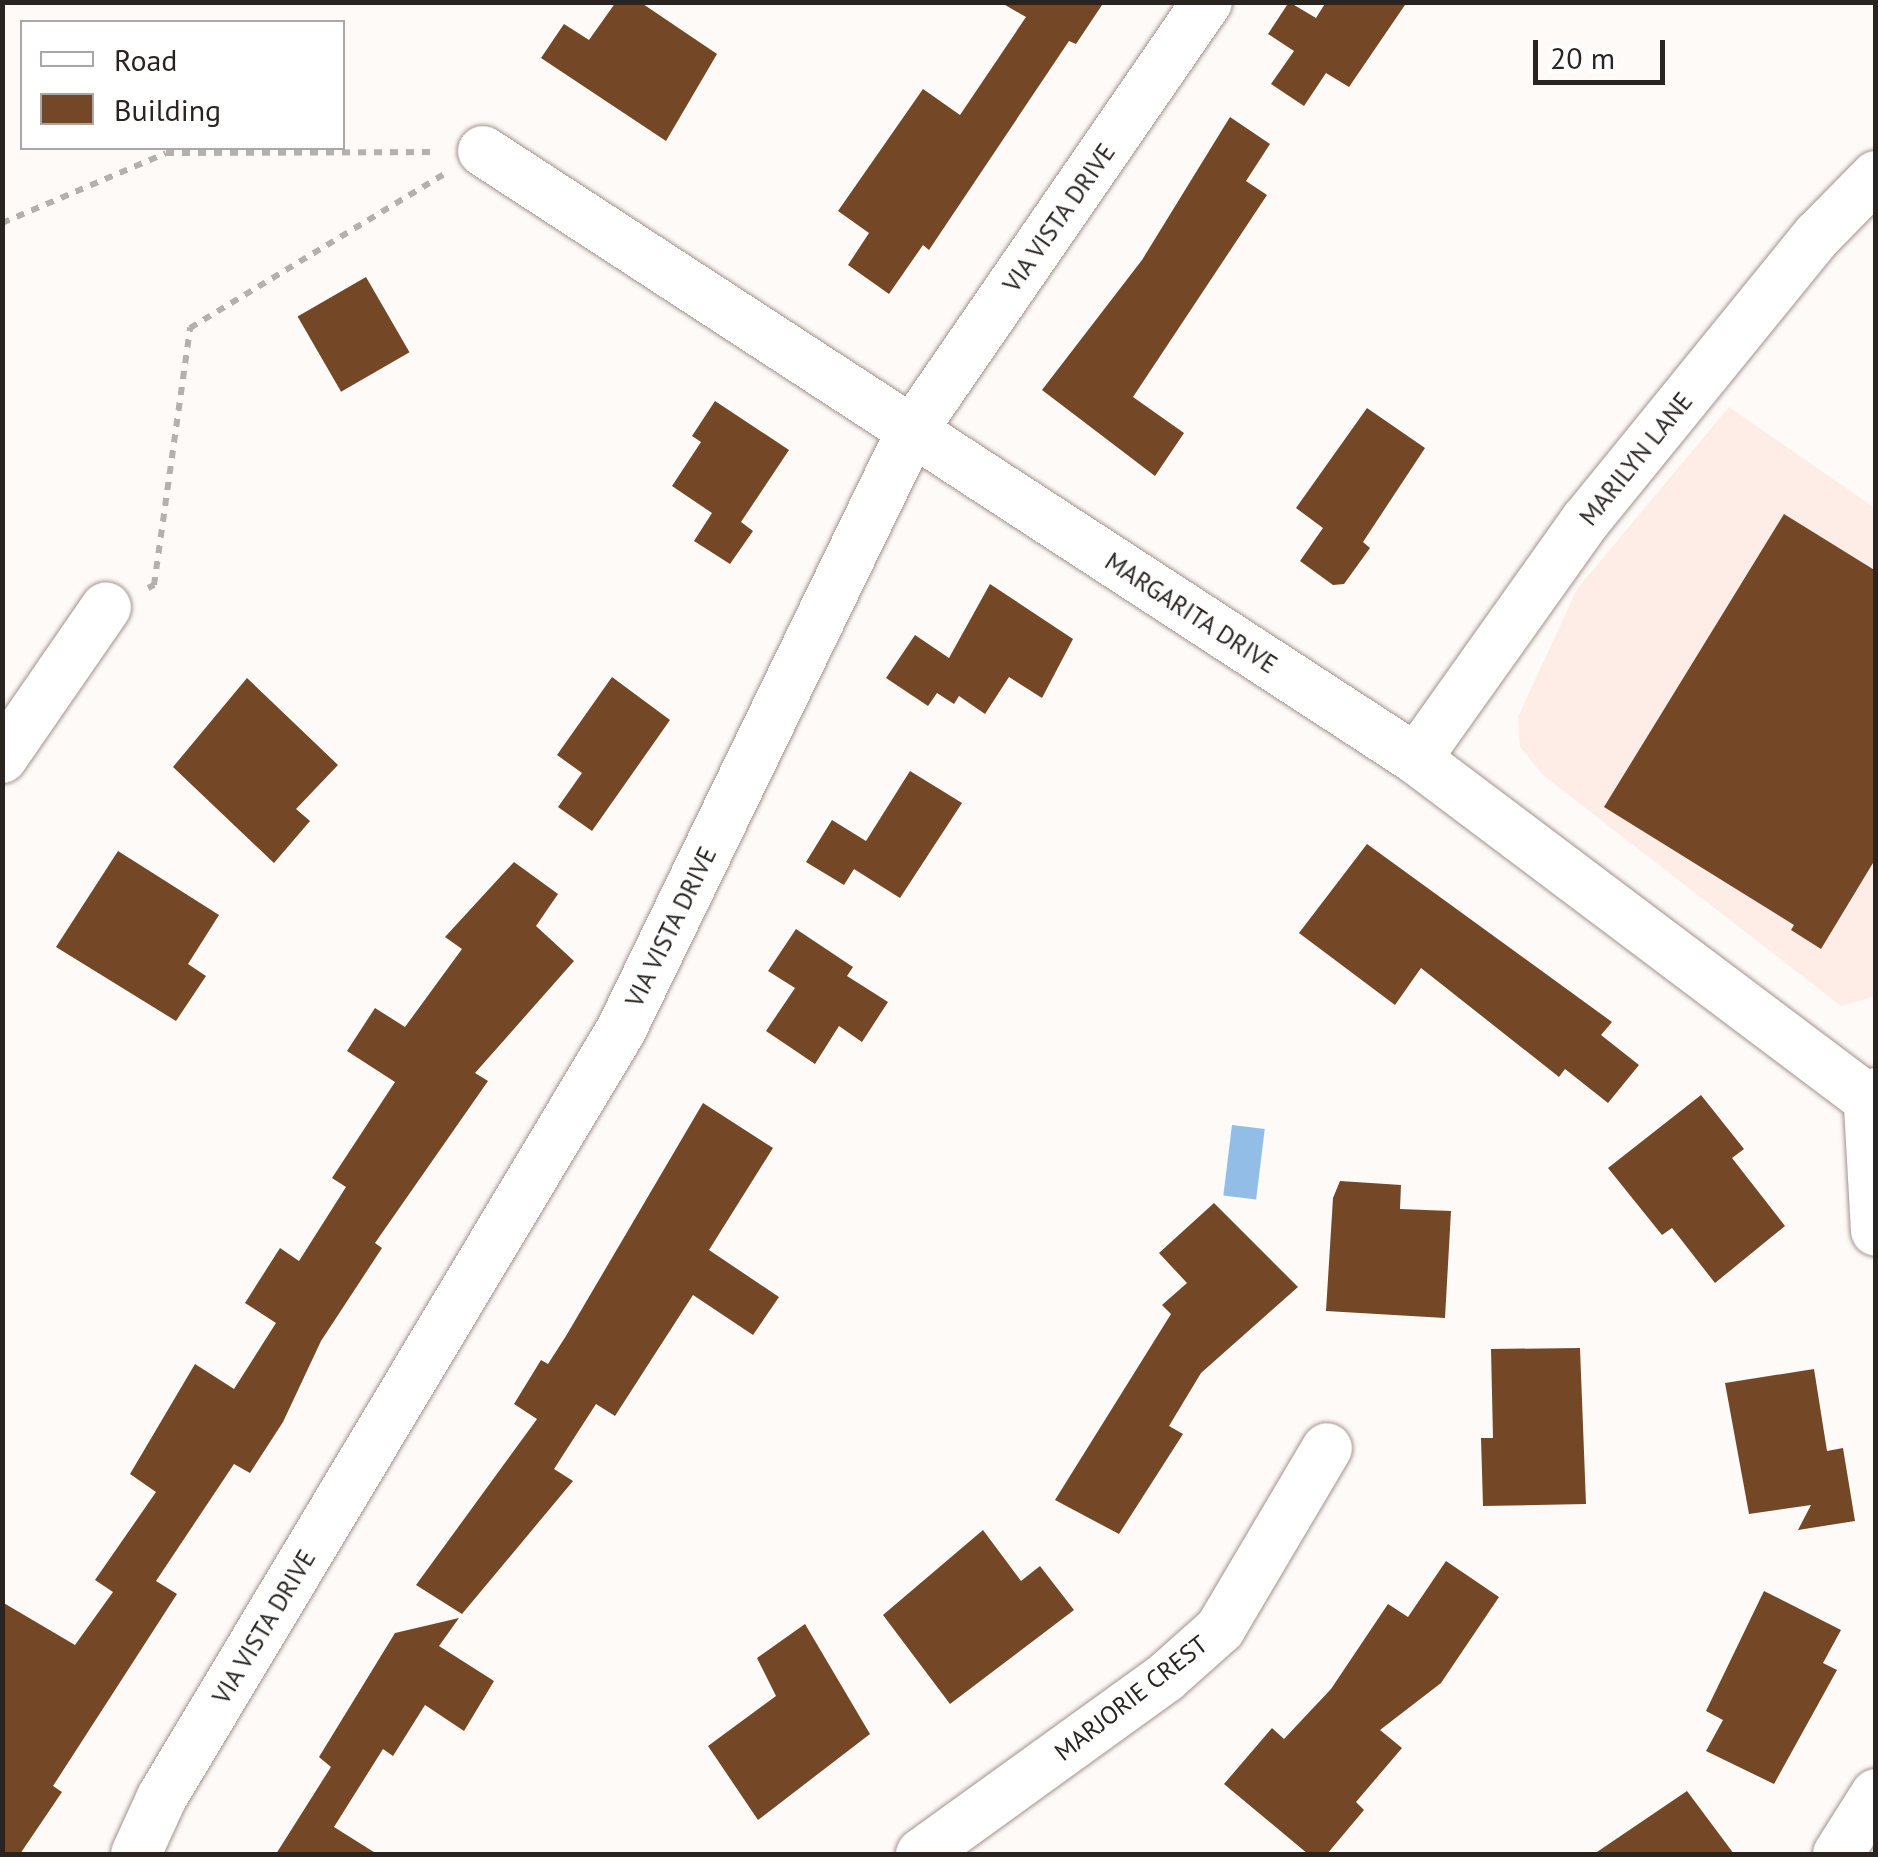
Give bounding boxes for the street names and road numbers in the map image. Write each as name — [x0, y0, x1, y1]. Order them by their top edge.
street label: VIA VISTA DRIVE — [996, 137, 1122, 299]
street label: MARILYN LANE — [1573, 387, 1699, 531]
street label: MARGARITA DRIVE — [1099, 546, 1283, 680]
street label: VIA VISTA DRIVE — [619, 841, 723, 1013]
street label: VIA VISTA DRIVE — [206, 1543, 322, 1711]
street label: MARJORIE CREST — [1049, 1629, 1213, 1767]

